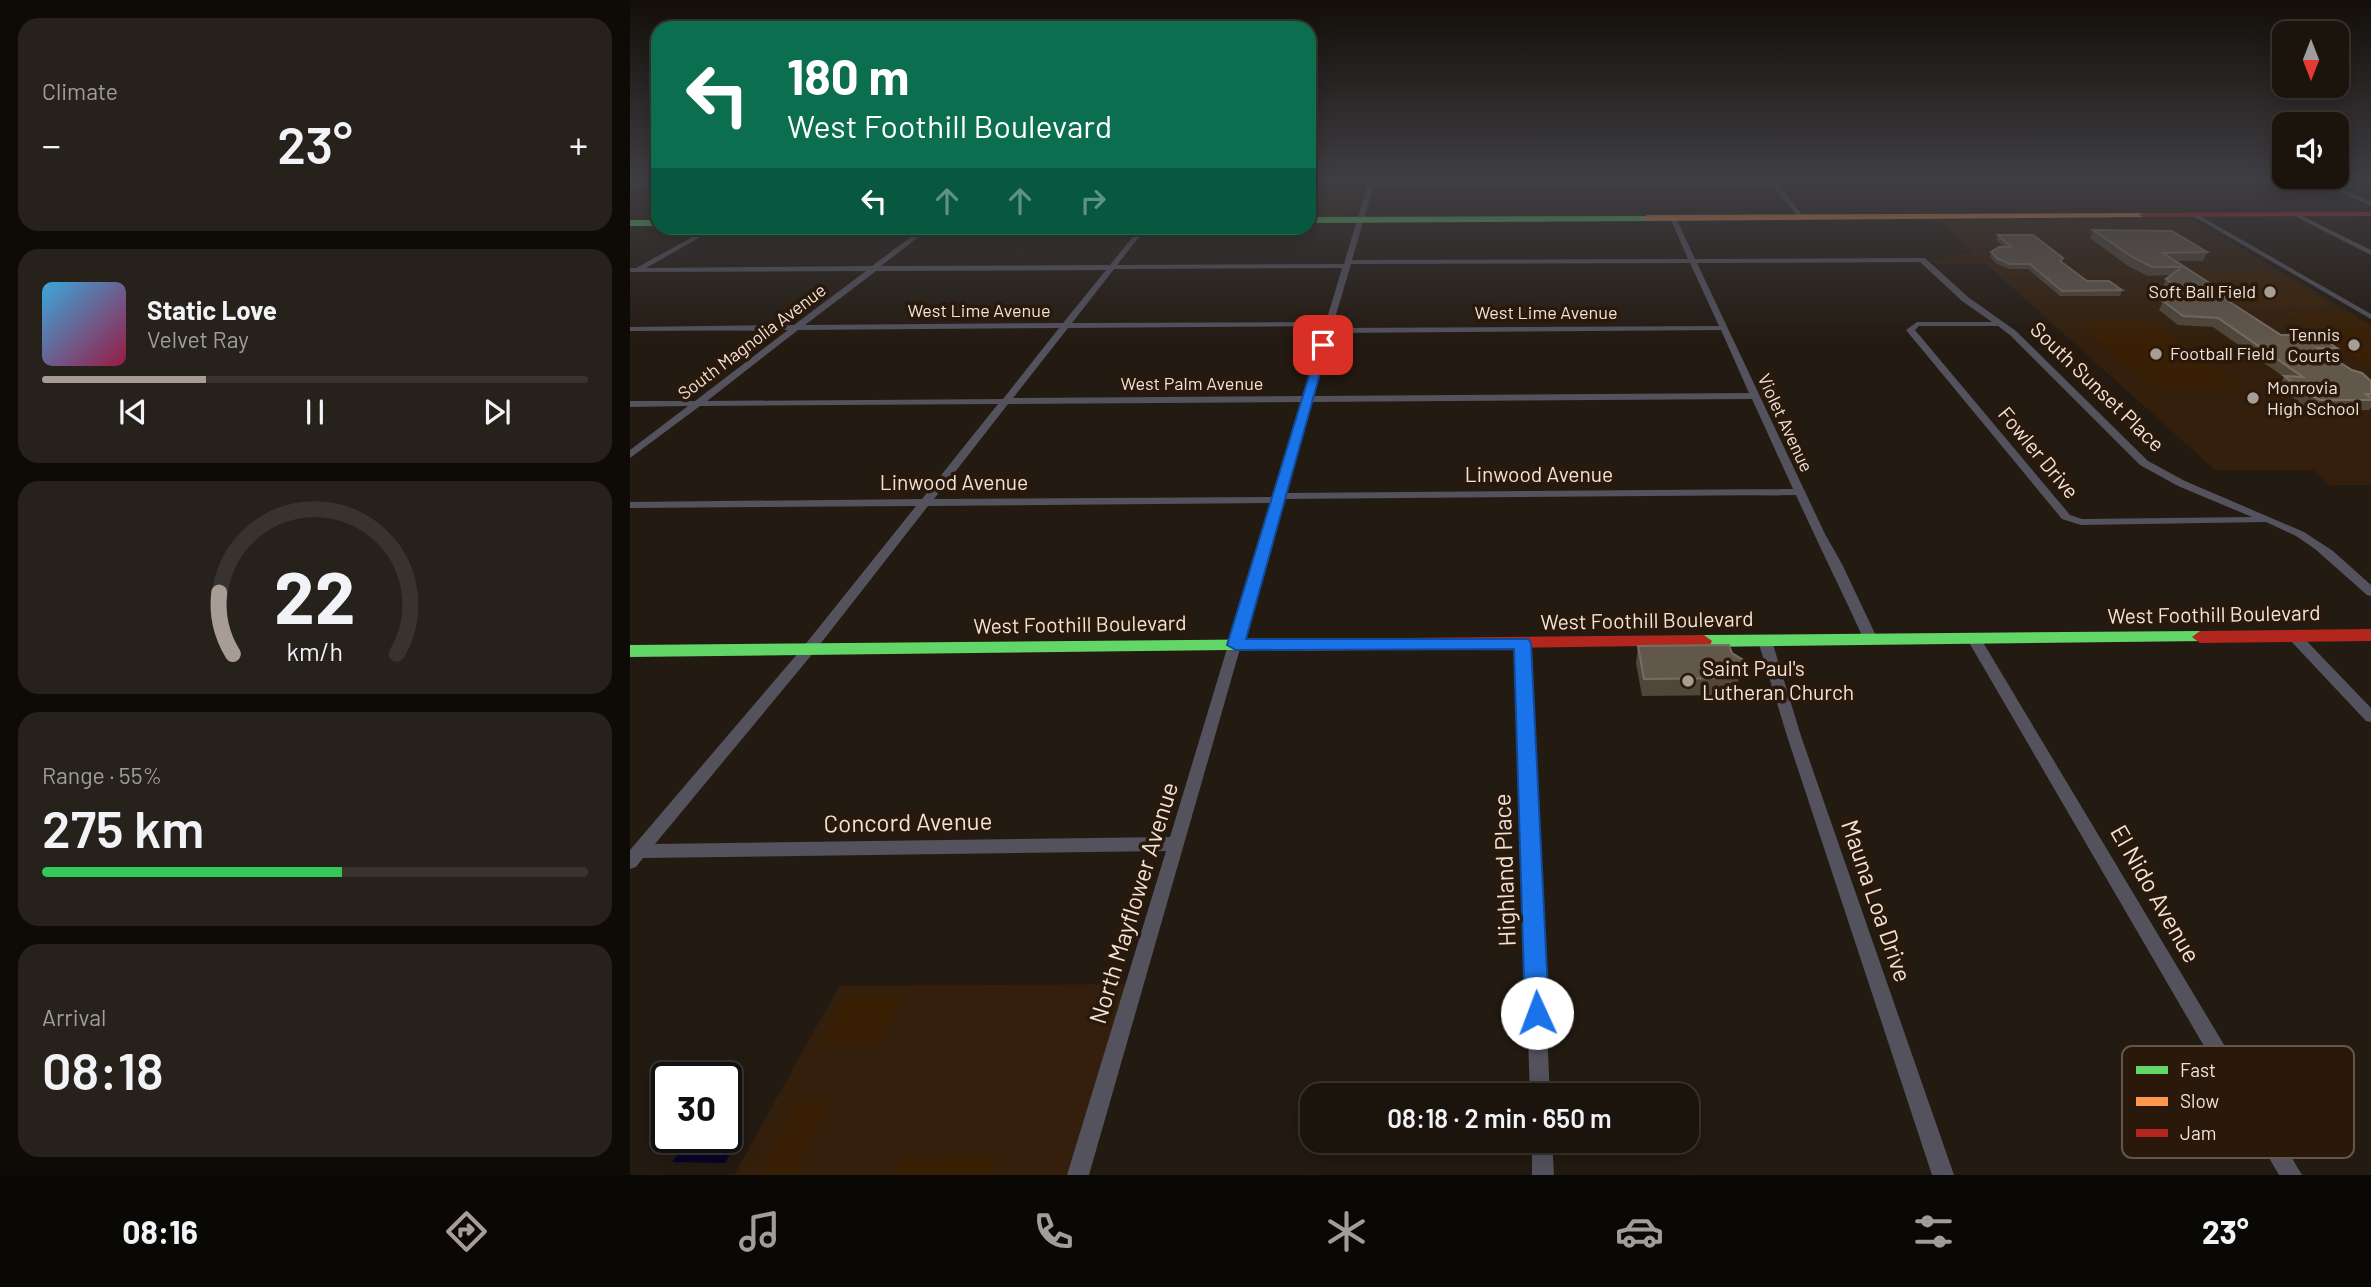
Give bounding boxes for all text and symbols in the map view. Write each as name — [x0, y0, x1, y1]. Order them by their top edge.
north arrow — [2272, 21, 2348, 98]
map controls — [2272, 21, 2349, 189]
text: 180 m — [787, 46, 910, 105]
icon: left — [672, 49, 763, 140]
text: Climate — [42, 77, 118, 105]
text: West Foothill Boulevard — [787, 106, 1112, 144]
text: 23° — [277, 112, 353, 174]
button: sound — [2272, 112, 2349, 189]
text: − — [42, 121, 61, 167]
text: + — [569, 121, 588, 167]
icon: left — [855, 182, 893, 220]
icon: ahead — [928, 182, 966, 220]
icon: ahead — [1001, 182, 1039, 220]
icon: right — [1074, 182, 1112, 220]
street label: South Magnolia Avenue — [673, 278, 830, 404]
place label: Soft Ball Field — [2149, 280, 2256, 302]
marker: Soft Ball Field — [2262, 284, 2278, 300]
text: Static Love — [147, 294, 277, 325]
street label: West Lime Avenue — [907, 299, 1051, 321]
street label: West Lime Avenue — [1474, 301, 1618, 323]
pin — [1293, 315, 1353, 375]
street label: South Sunset Place — [2026, 316, 2170, 456]
place label: Tennis Courts — [2288, 323, 2340, 366]
text: Velvet Ray — [147, 325, 249, 353]
icon: arrive — [1304, 326, 1342, 364]
marker: Tennis Courts — [2346, 337, 2362, 353]
place label: Football Field — [2170, 342, 2275, 364]
marker: Football Field — [2148, 346, 2164, 362]
street label: Violet Avenue — [1754, 370, 1818, 475]
street label: West Palm Avenue — [1121, 372, 1263, 394]
place label: Monrovia High School — [2267, 376, 2360, 419]
marker: Monrovia High School — [2245, 390, 2261, 406]
icon: previous — [114, 393, 152, 431]
icon: pause — [296, 393, 334, 431]
icon: next — [478, 393, 516, 431]
street label: Fowler Drive — [1994, 401, 2085, 503]
street label: Linwood Avenue — [1465, 461, 1613, 486]
street label: Linwood Avenue — [880, 469, 1028, 494]
text: 22 — [274, 551, 356, 639]
street label: West Foothill Boulevard — [2107, 599, 2321, 628]
street label: West Foothill Boulevard — [1540, 605, 1754, 634]
street label: West Foothill Boulevard — [973, 609, 1187, 638]
text: km/h — [287, 635, 343, 665]
place label: Saint Paul's Lutheran Church — [1702, 655, 1854, 704]
marker: Saint Paul's Lutheran Church — [1680, 673, 1696, 689]
text: Range · 55% — [42, 761, 162, 789]
street label: North Mayflower Avenue — [1082, 778, 1183, 1027]
street label: Highland Place — [1486, 793, 1521, 947]
text: 275 km — [42, 796, 204, 858]
street label: Concord Avenue — [823, 806, 993, 837]
street label: Mauna Loa Drive — [1836, 816, 1919, 985]
street label: El Nido Avenue — [2105, 819, 2207, 967]
position arrow — [1500, 976, 1574, 1050]
text: Arrival — [42, 1003, 106, 1031]
text: 08:18 — [42, 1038, 164, 1100]
legend — [2122, 1046, 2354, 1158]
text: Fast — [2180, 1058, 2216, 1081]
speed limit sign: 30 — [651, 1062, 742, 1153]
text: Slow — [2180, 1089, 2219, 1112]
text: 08:18 · 2 min · 650 m — [1387, 1102, 1612, 1133]
text: Jam — [2180, 1121, 2216, 1144]
icon: directions — [442, 1207, 491, 1256]
icon: music — [735, 1207, 784, 1256]
icon: phone — [1029, 1207, 1078, 1256]
icon: climate — [1322, 1207, 1371, 1256]
icon: car — [1615, 1207, 1664, 1256]
icon: filters — [1909, 1207, 1958, 1256]
text: 08:16 — [122, 1212, 198, 1250]
text: 23° — [2202, 1212, 2249, 1250]

